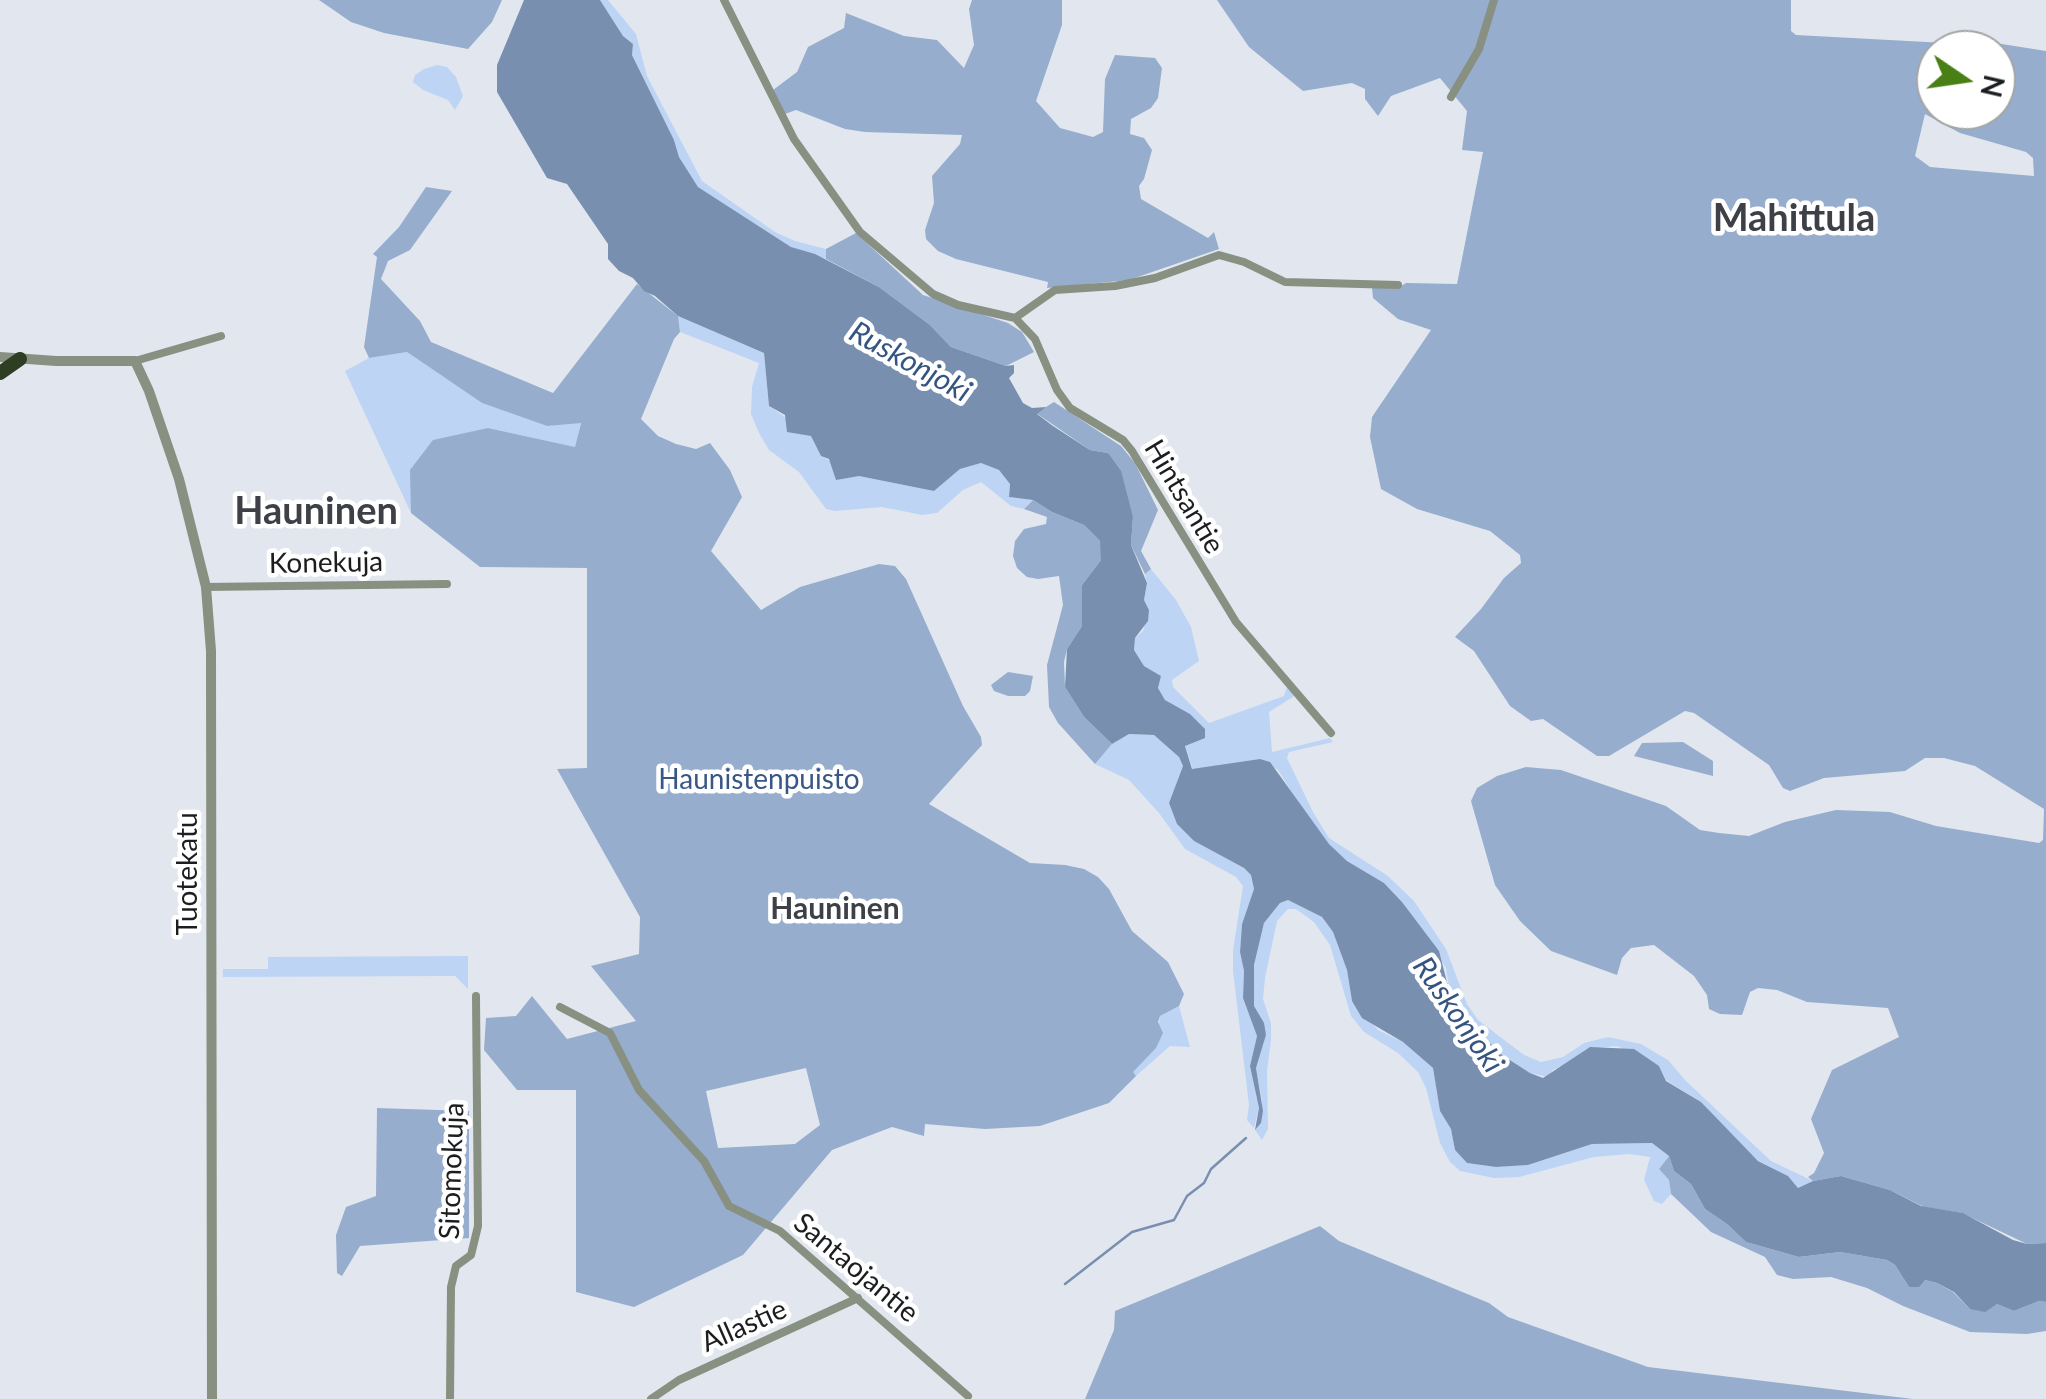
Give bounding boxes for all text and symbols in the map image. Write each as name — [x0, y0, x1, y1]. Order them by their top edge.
north arrow — [1916, 30, 2016, 130]
text: N — [1974, 72, 2012, 101]
district label: Mahittula — [1713, 196, 1875, 242]
water label: Ruskonjoki — [843, 314, 977, 410]
street label: Hintsantie — [1137, 434, 1231, 560]
district label: Hauninen — [234, 489, 398, 535]
street label: Konekuja — [269, 545, 383, 581]
park label: Haunistenpuisto — [658, 763, 860, 797]
street label: Tuotekatu — [171, 812, 205, 936]
district label: Hauninen — [770, 891, 900, 927]
water label: Ruskonjoki — [1405, 950, 1511, 1080]
street label: Sitomokuja — [433, 1102, 471, 1240]
street label: Santaojantie — [787, 1206, 925, 1330]
street label: Allastie — [696, 1292, 792, 1360]

